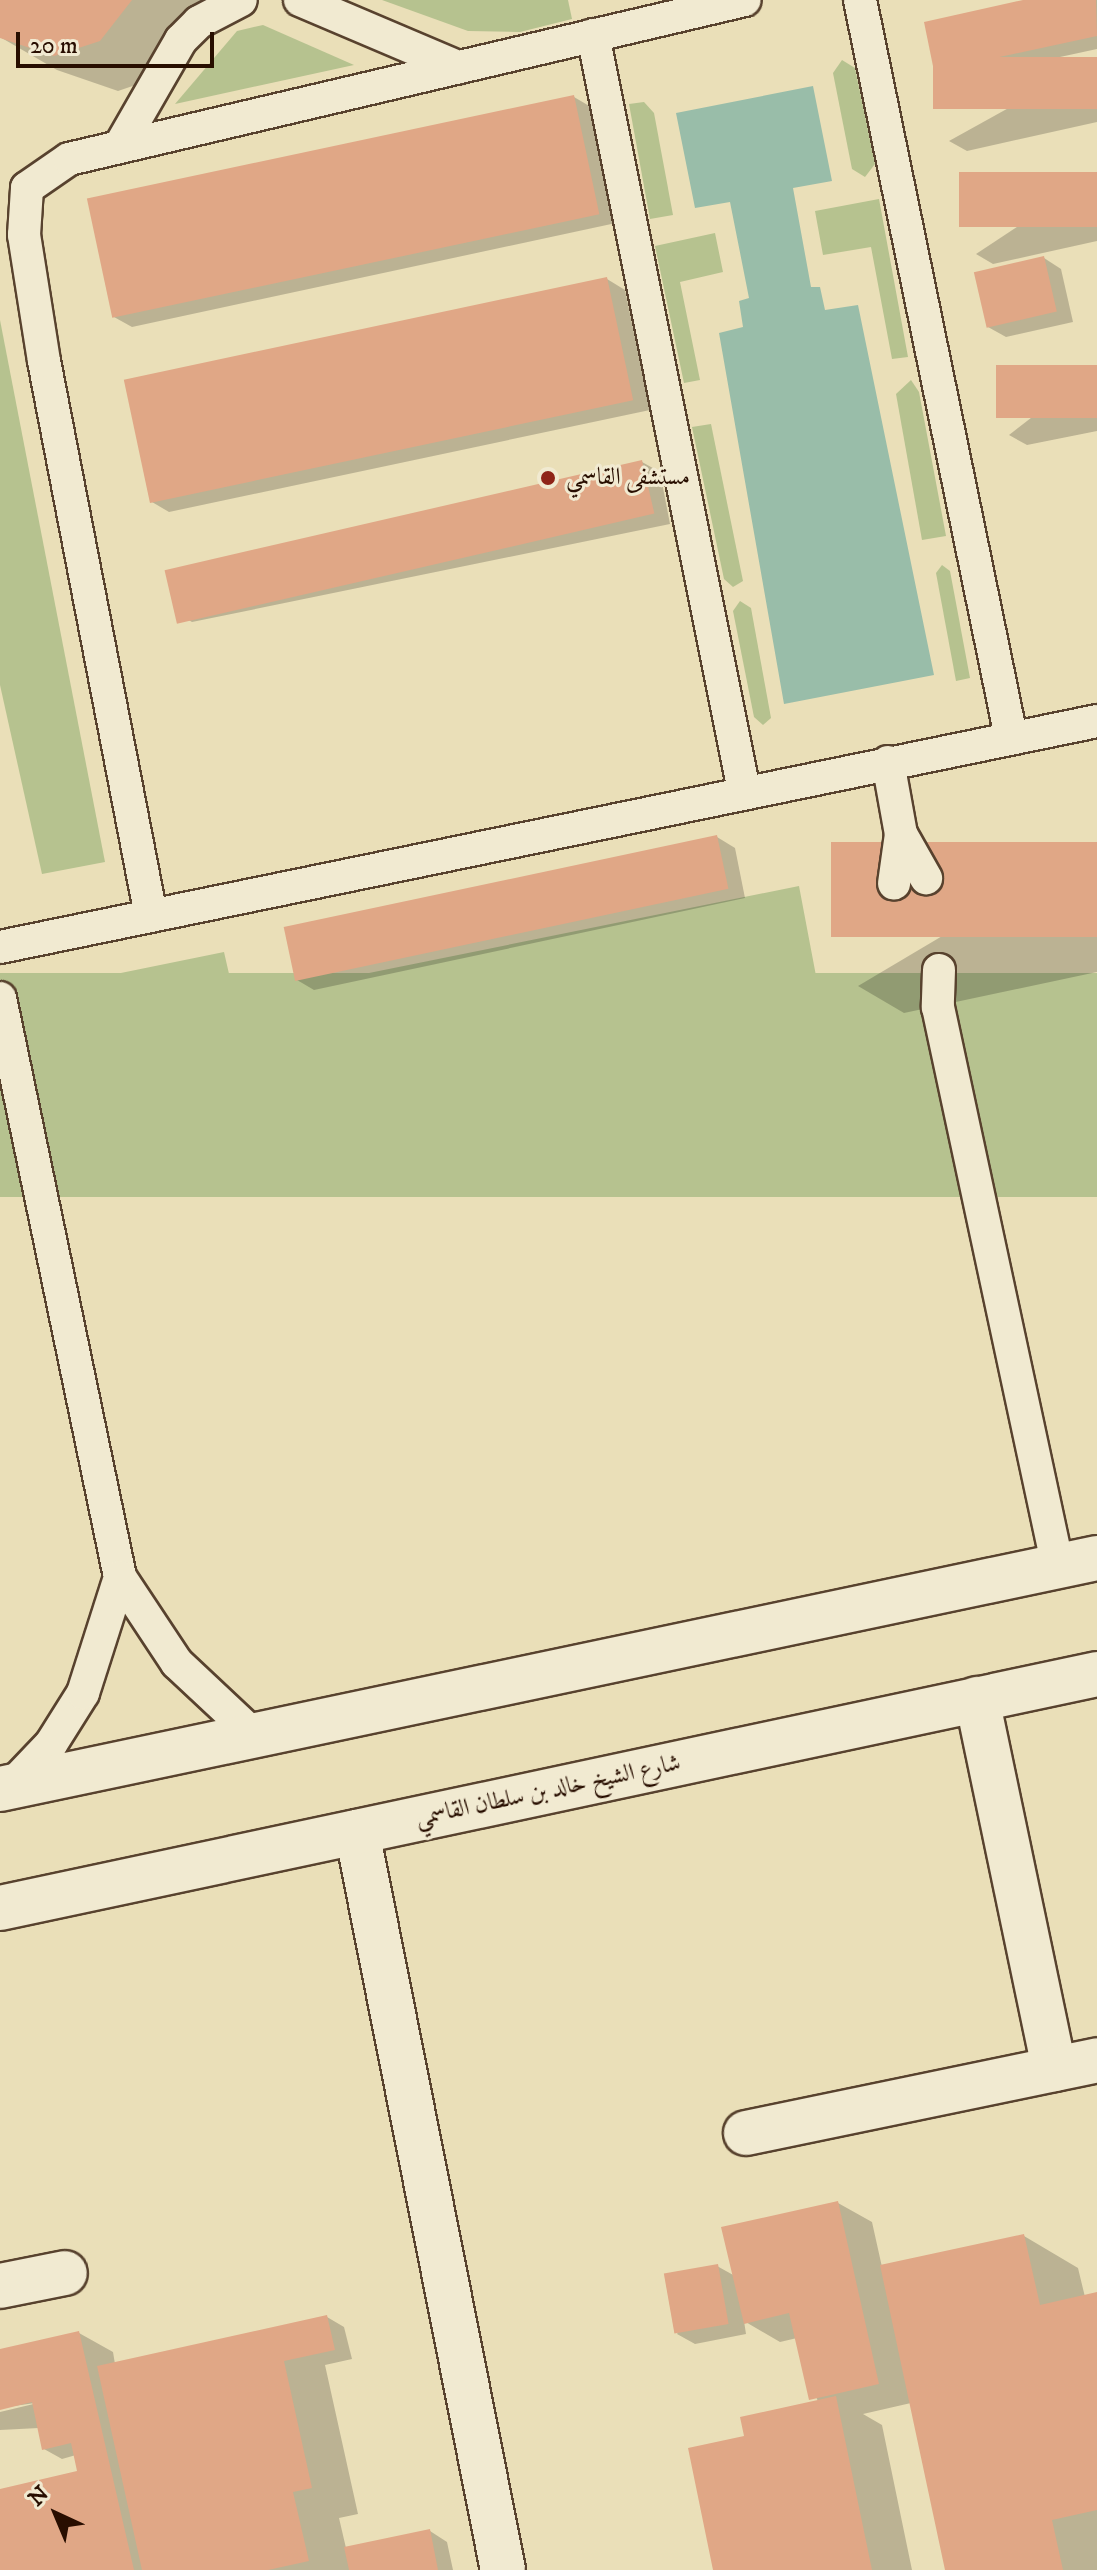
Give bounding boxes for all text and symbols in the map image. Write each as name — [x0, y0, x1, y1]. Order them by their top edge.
scale bar — [20, 16, 218, 66]
text: 20 m — [30, 31, 78, 61]
place label: مستشفى القاسمي — [566, 464, 690, 492]
marker: مستشفى القاسمي — [537, 467, 559, 489]
street label: شارع الشيخ خالد بن سلطان القاسمي — [413, 1749, 683, 1833]
north arrow — [16, 2474, 96, 2554]
text: N — [23, 2480, 55, 2512]

